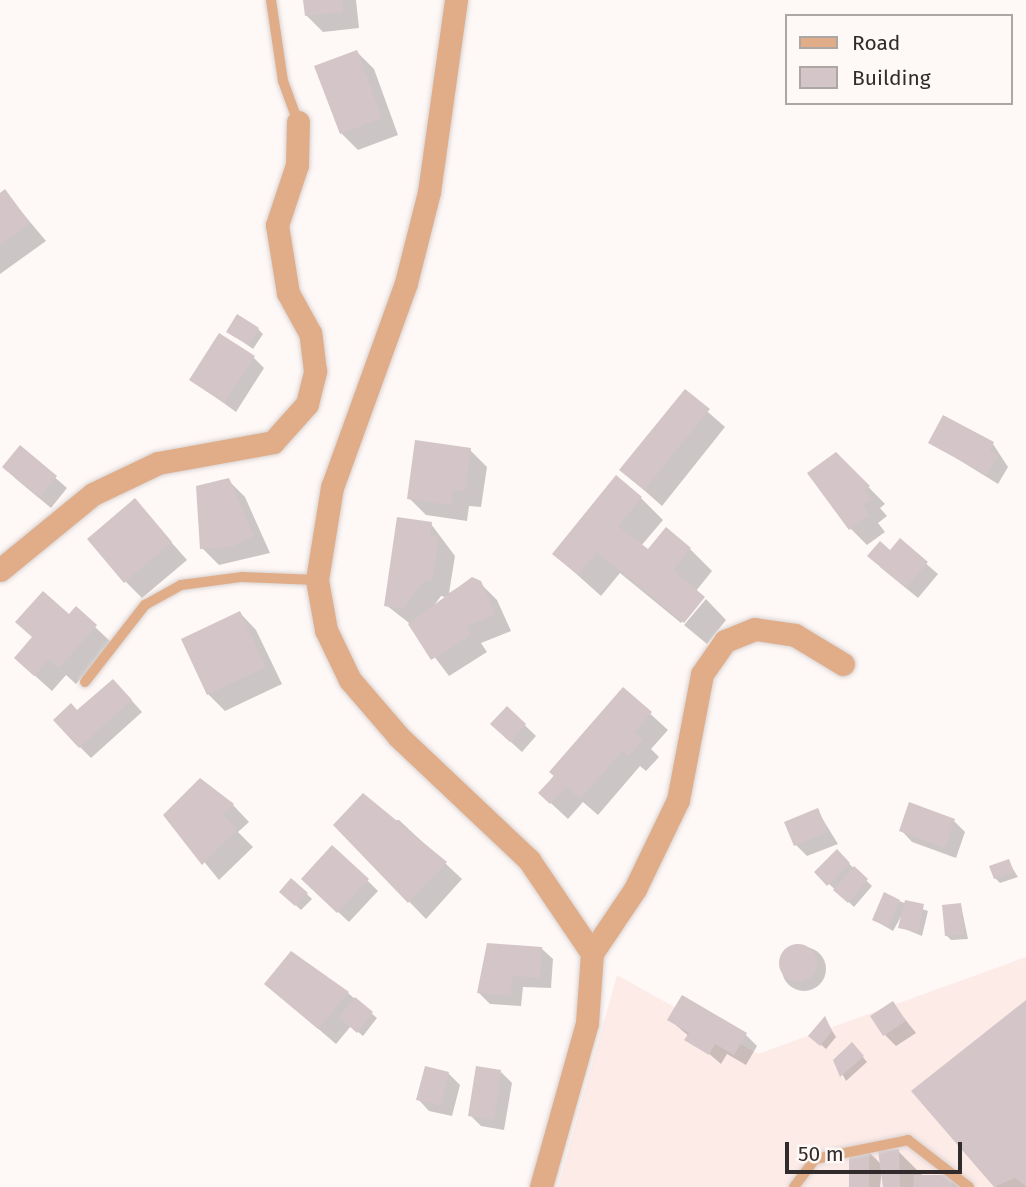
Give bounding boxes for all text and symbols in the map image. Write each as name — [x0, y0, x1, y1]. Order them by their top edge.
legend — [785, 14, 1012, 105]
text: Road — [852, 30, 900, 56]
text: Building — [852, 65, 931, 91]
scale bar — [788, 1128, 965, 1172]
text: 50 m — [798, 1141, 844, 1167]

